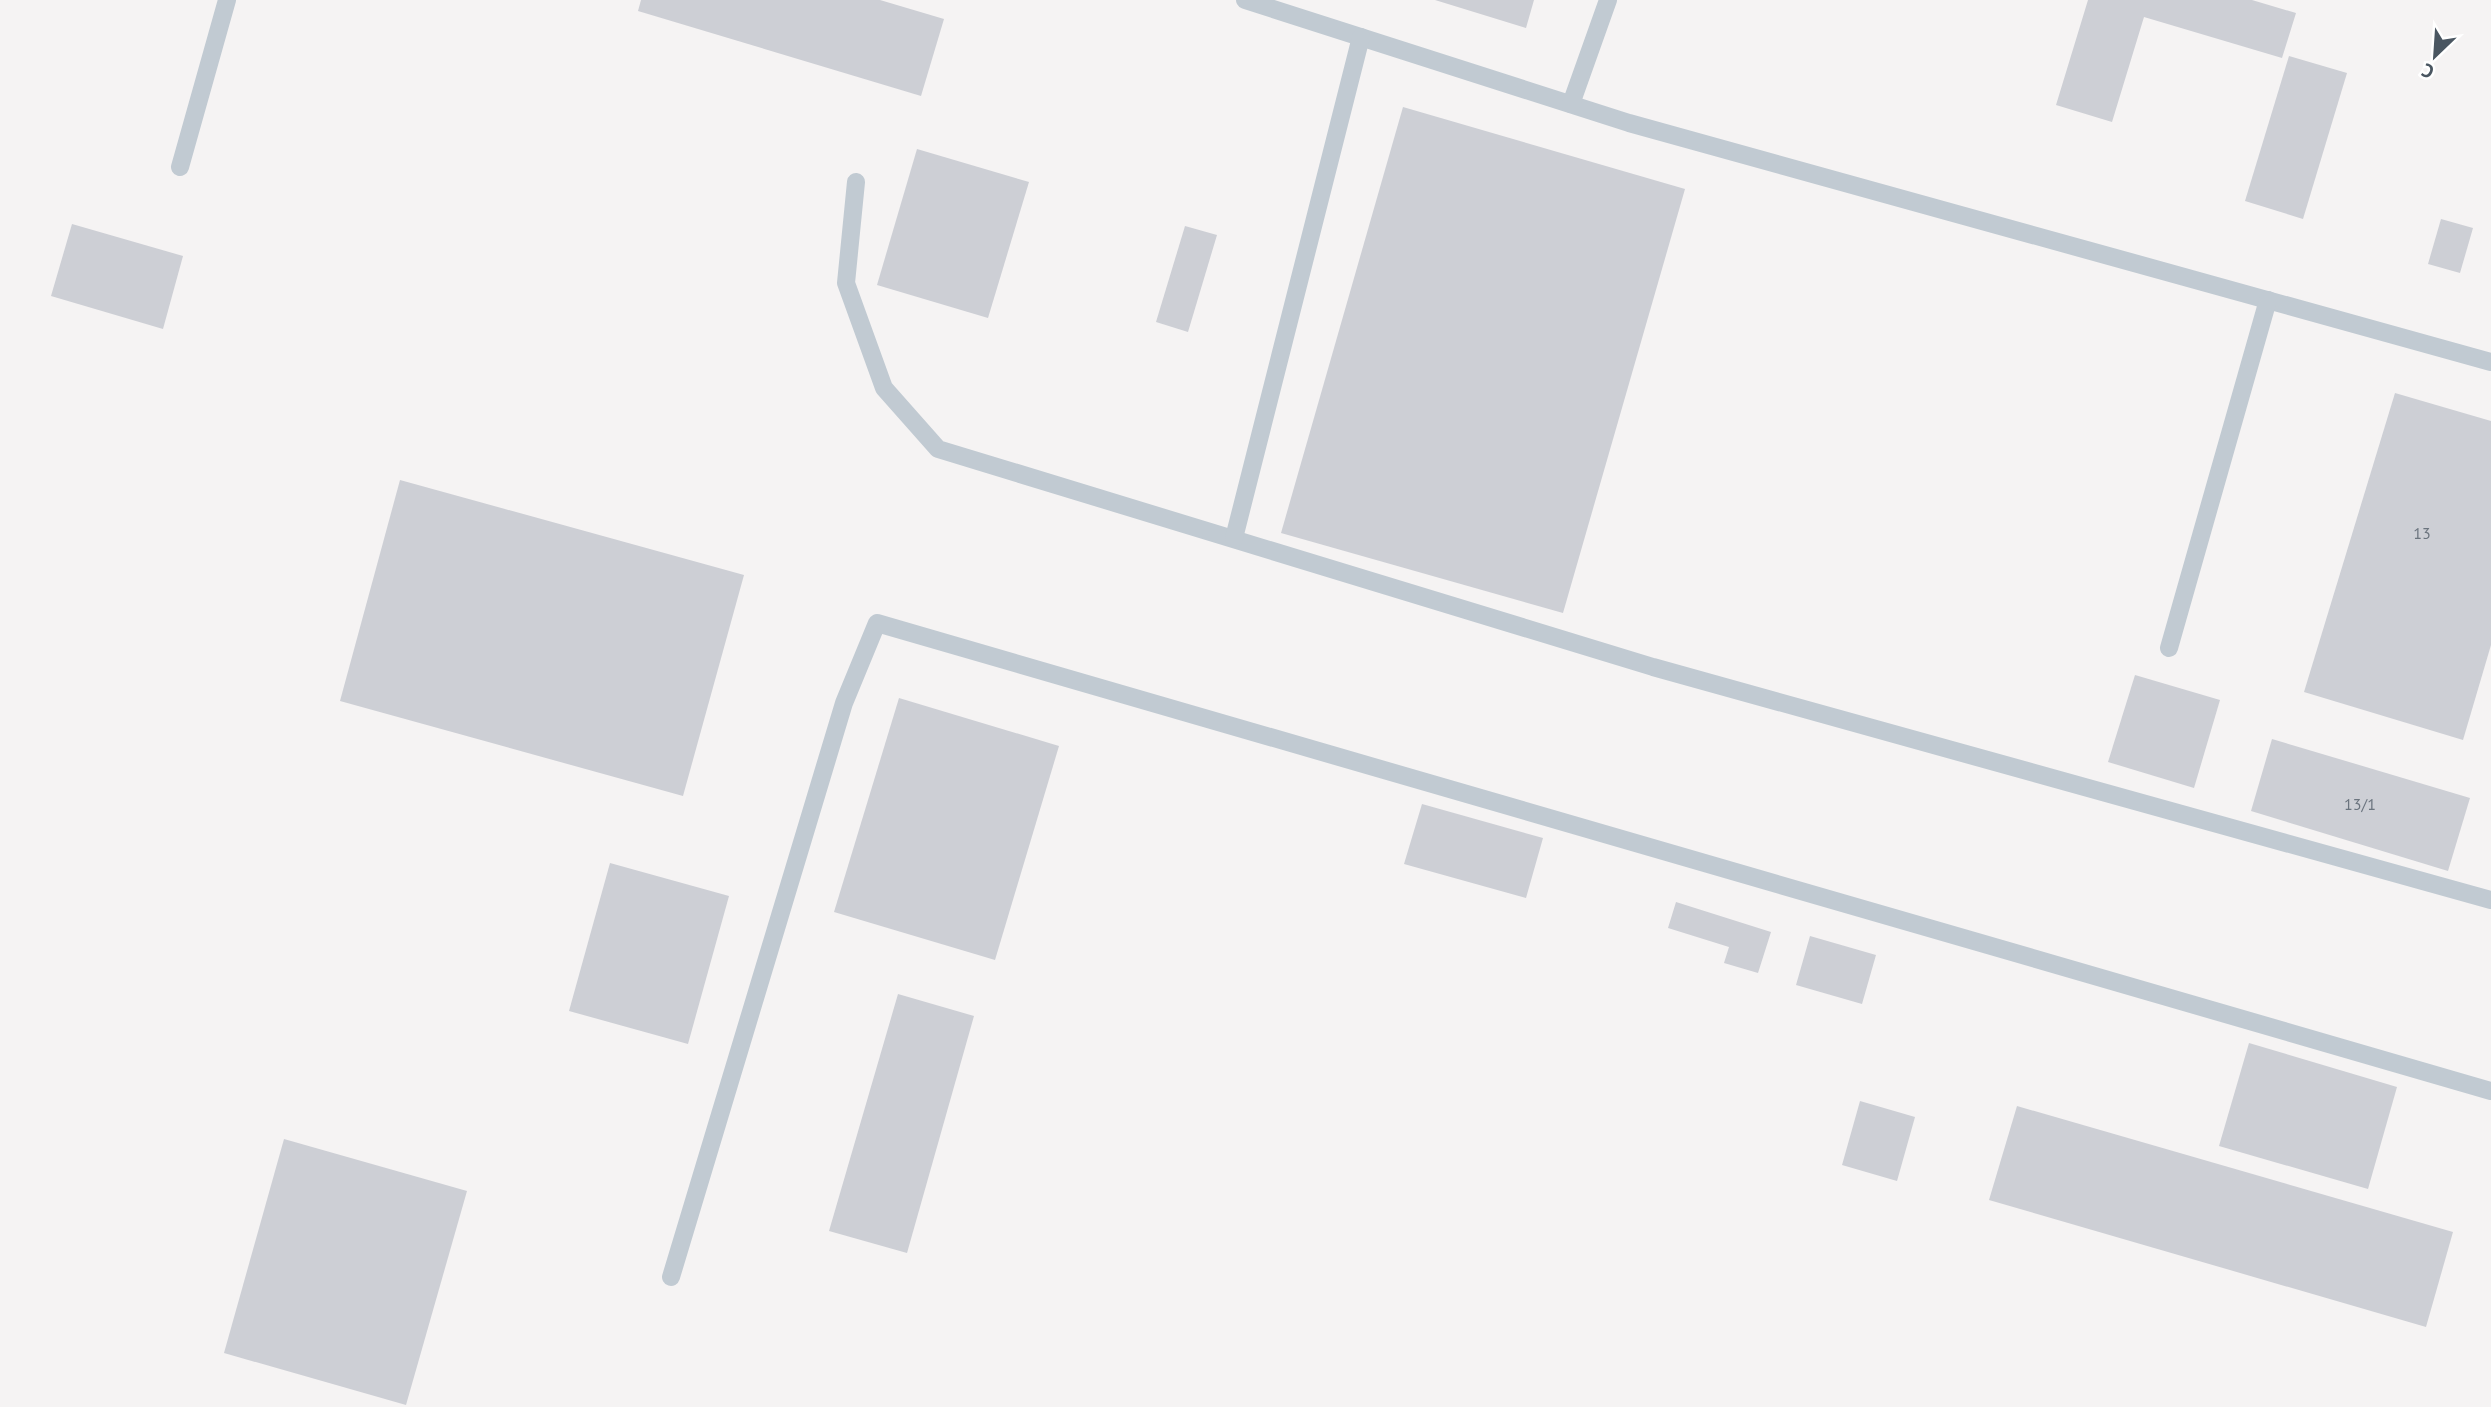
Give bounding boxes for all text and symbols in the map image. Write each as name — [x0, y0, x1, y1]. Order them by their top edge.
north arrow — [2400, 21, 2470, 91]
text: С — [2418, 58, 2438, 85]
house number: 13 — [2413, 523, 2431, 543]
house number: 13/1 — [2344, 794, 2376, 814]

